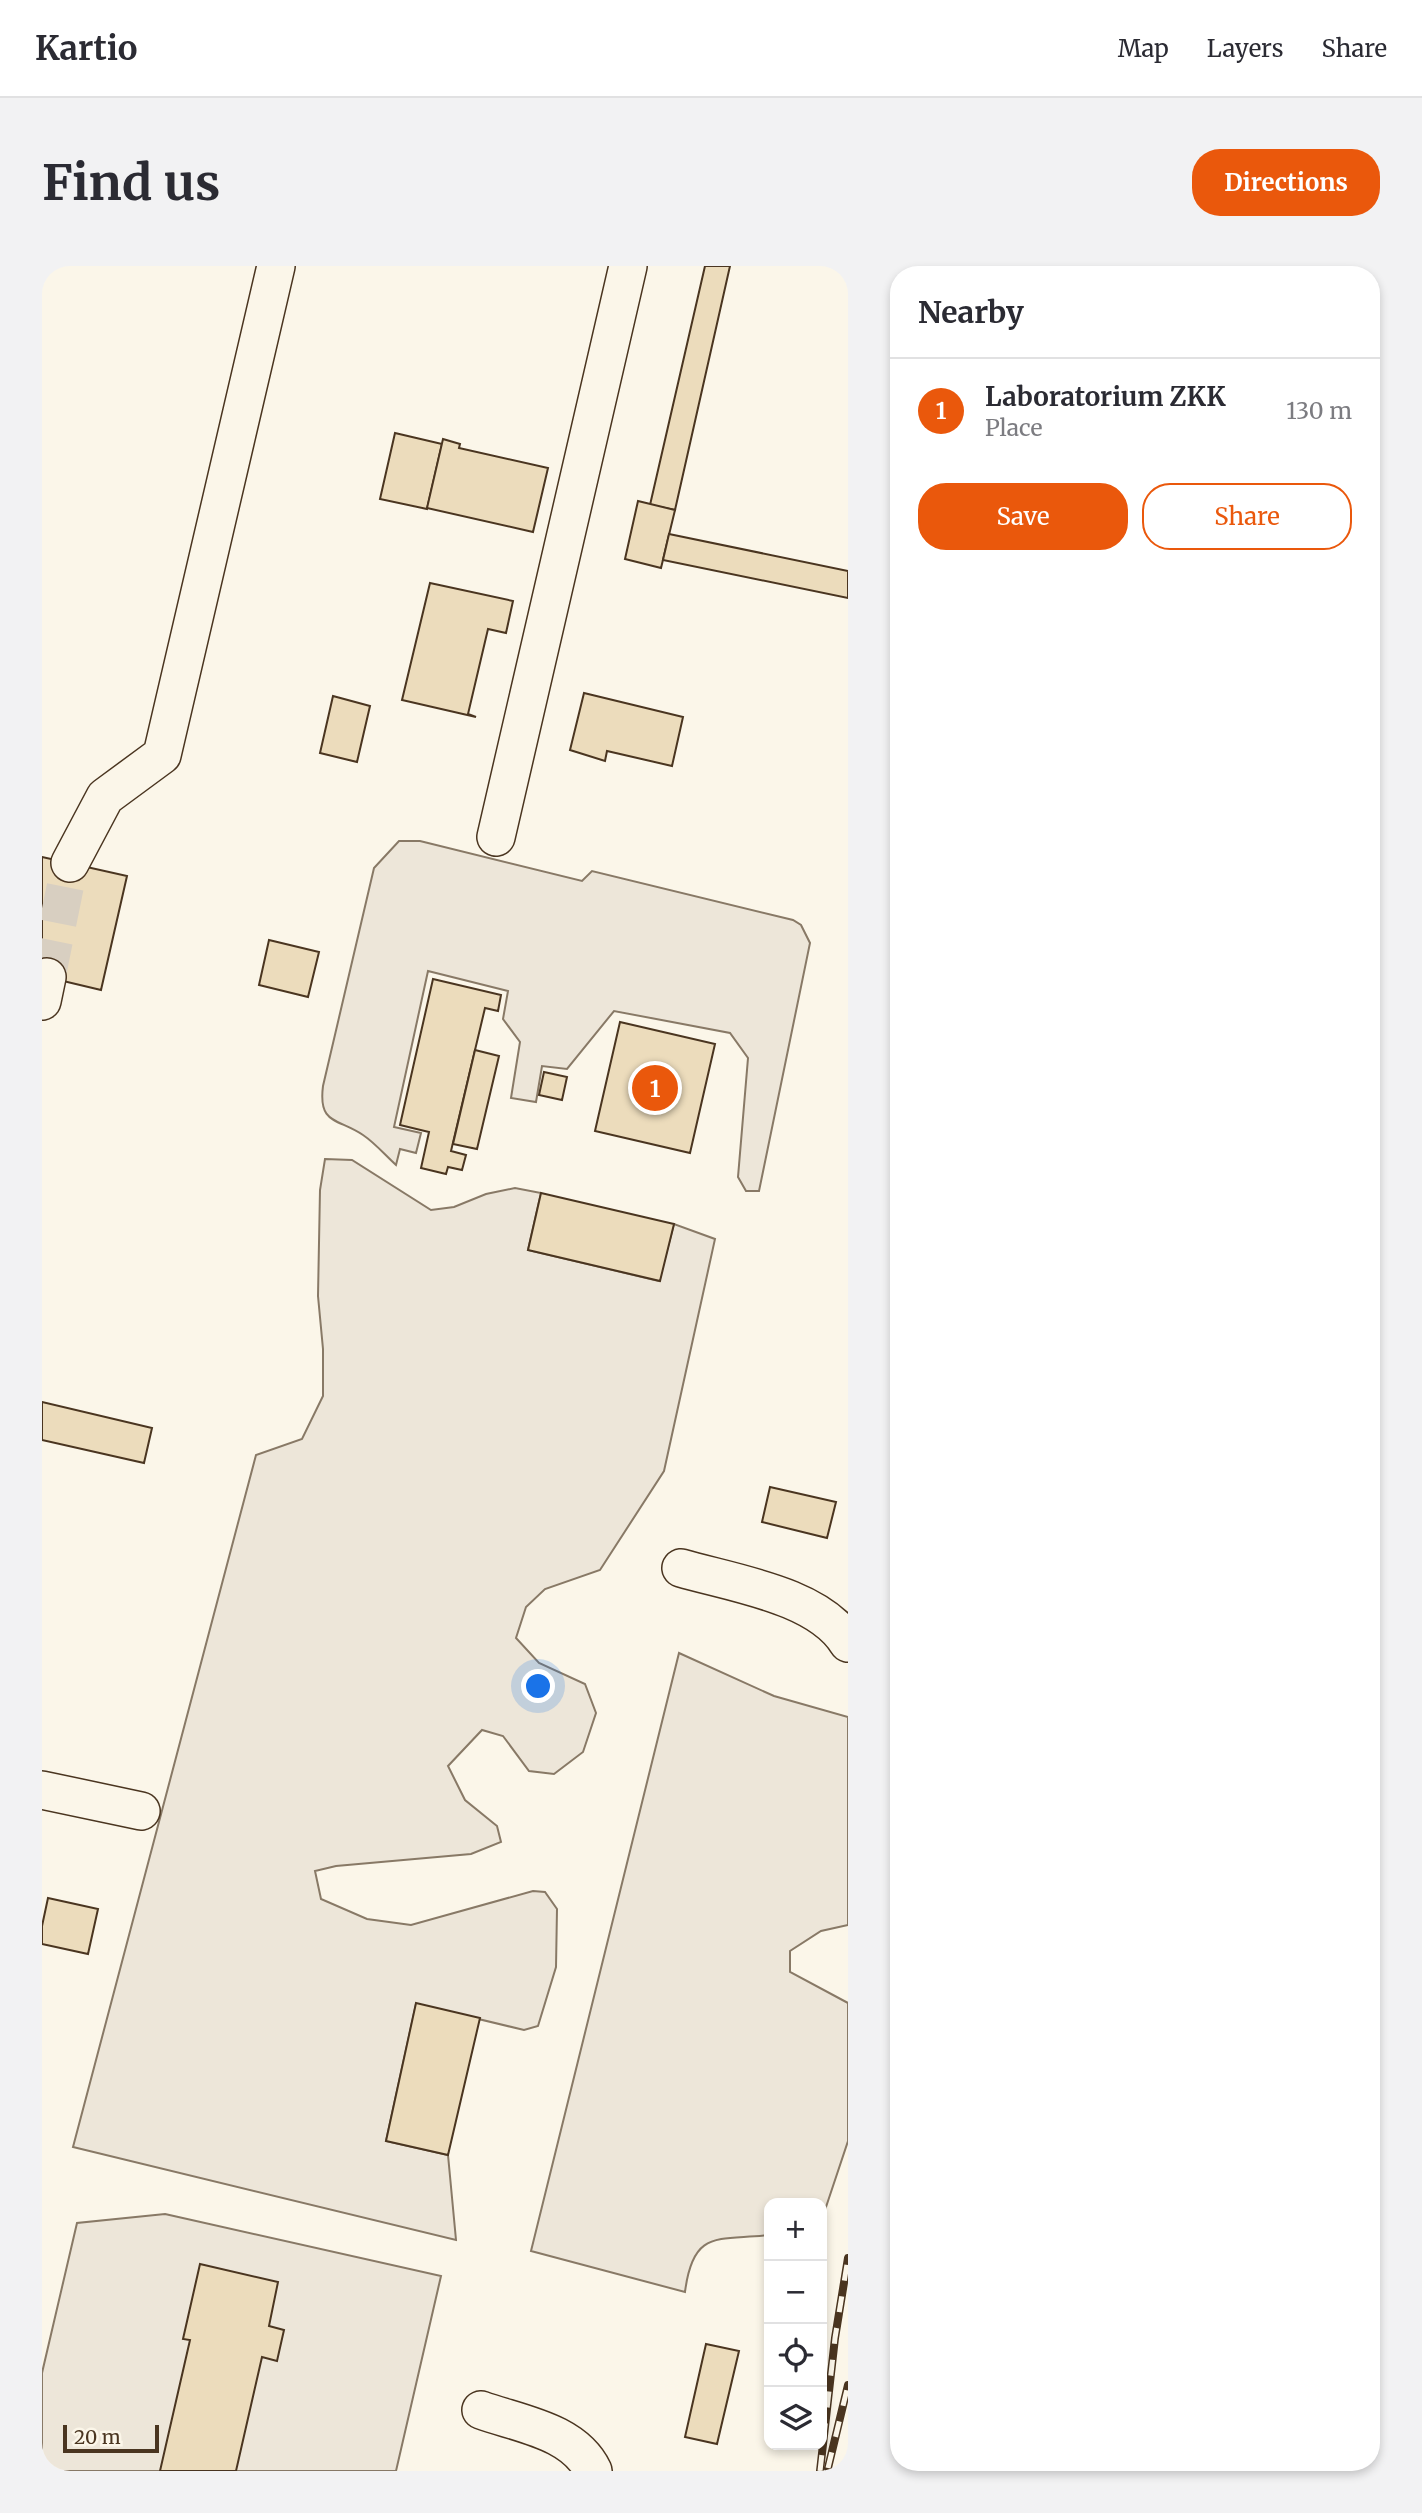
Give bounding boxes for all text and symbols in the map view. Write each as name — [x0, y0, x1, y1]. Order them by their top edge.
text: Kartio — [35, 28, 138, 69]
text: Map — [1118, 33, 1169, 64]
text: Layers — [1207, 33, 1283, 64]
text: Share — [1321, 33, 1387, 64]
button: Directions — [1192, 149, 1380, 216]
text: Find us — [42, 152, 220, 213]
text: Nearby — [918, 293, 1024, 331]
text: Laboratorium ZKK — [985, 380, 1226, 413]
text: 1 — [936, 396, 946, 425]
text: 130 m — [1286, 396, 1352, 425]
text: Place — [985, 413, 1042, 442]
button: Save — [918, 483, 1128, 550]
button: Share — [1142, 483, 1352, 550]
pin: 1 — [632, 1062, 678, 1114]
your location — [521, 1669, 555, 1703]
map controls — [764, 2198, 827, 2450]
button: + — [764, 2198, 827, 2261]
button: − — [764, 2261, 827, 2324]
button: locate — [764, 2324, 827, 2387]
button: layers — [764, 2387, 827, 2450]
scale bar — [63, 2422, 159, 2454]
text: 20 m — [74, 2425, 121, 2449]

